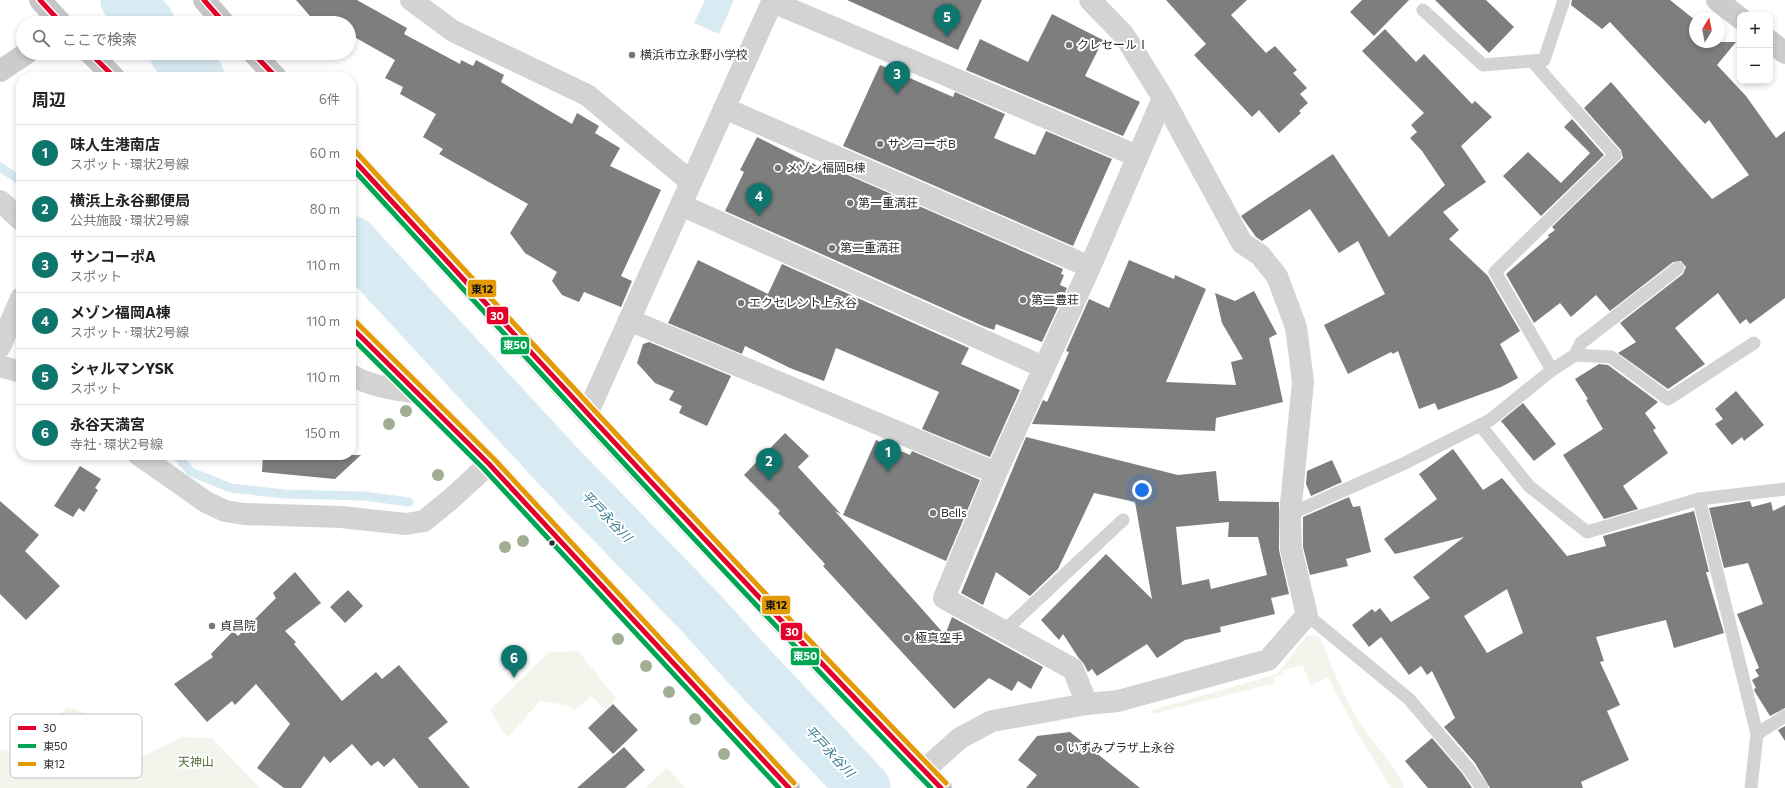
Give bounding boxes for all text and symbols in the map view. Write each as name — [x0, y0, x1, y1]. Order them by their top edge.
pin: 5 — [934, 4, 960, 37]
north arrow — [1689, 12, 1725, 48]
map controls — [1737, 12, 1773, 84]
button: + — [1737, 12, 1773, 48]
search box — [16, 16, 356, 60]
icon: search — [30, 27, 52, 49]
text: ここで検索 — [62, 30, 137, 48]
place label: クレセールⅠ — [1077, 37, 1149, 51]
marker: クレセールⅠ — [1064, 40, 1074, 50]
place label: 横浜市立永野小学校 — [640, 47, 748, 61]
button: − — [1737, 48, 1773, 84]
marker: 横浜市立永野小学校 — [627, 50, 637, 60]
pin: 3 — [884, 61, 910, 94]
text: 周辺 — [32, 89, 66, 110]
text: 6件 — [319, 91, 340, 107]
text: 味人生港南店 — [70, 135, 160, 153]
place label: サンコーポB — [888, 136, 956, 150]
marker: サンコーポB — [875, 139, 885, 149]
text: 1 — [42, 145, 48, 161]
text: 60 m — [310, 145, 340, 161]
text: スポット · 環状2号線 — [70, 156, 189, 172]
place label: メゾン福岡B棟 — [786, 160, 866, 174]
marker: メゾン福岡B棟 — [773, 163, 783, 173]
pin: 4 — [746, 183, 772, 216]
text: 横浜上永谷郵便局 — [70, 191, 190, 209]
place label: 第一重満荘 — [858, 195, 918, 209]
marker: 第一重満荘 — [845, 198, 855, 208]
text: 2 — [41, 201, 49, 217]
text: 80 m — [310, 201, 340, 217]
text: 公共施設 · 環状2号線 — [70, 212, 189, 228]
place label: 第二重満荘 — [840, 240, 900, 254]
marker: 第二重満荘 — [827, 243, 837, 253]
text: サンコーポA — [70, 247, 156, 265]
text: 3 — [41, 257, 49, 273]
text: 110 m — [307, 257, 340, 273]
text: スポット — [70, 268, 122, 284]
line badge: 東12 — [467, 279, 497, 298]
text: 東12 — [471, 282, 493, 295]
place label: 第二豊荘 — [1031, 292, 1079, 306]
place label: エクセレント上永谷 — [749, 295, 857, 309]
marker: 第二豊荘 — [1018, 295, 1028, 305]
marker: エクセレント上永谷 — [736, 298, 746, 308]
text: メゾン福岡A棟 — [70, 303, 171, 321]
line badge: 30 — [486, 306, 509, 325]
text: 30 — [490, 309, 504, 322]
text: 4 — [41, 313, 49, 329]
text: 110 m — [307, 313, 340, 329]
text: スポット · 環状2号線 — [70, 324, 189, 340]
line badge: 東50 — [500, 336, 530, 355]
text: 東50 — [503, 338, 527, 351]
text: シャルマンYSK — [70, 359, 174, 377]
text: 5 — [41, 369, 49, 385]
text: 110 m — [307, 369, 340, 385]
text: スポット — [70, 380, 122, 396]
text: 永谷天満宮 — [70, 415, 145, 433]
text: 6 — [41, 425, 49, 441]
text: 150 m — [305, 425, 340, 441]
text: 寺社 · 環状2号線 — [70, 436, 163, 452]
pin: 1 — [875, 439, 901, 472]
pin: 2 — [756, 448, 782, 481]
your location — [1132, 480, 1152, 500]
water label: 平戸永谷川 — [579, 487, 637, 546]
place label: Bells — [941, 505, 967, 519]
marker: Bells — [928, 508, 938, 518]
unlabelled marker — [547, 538, 557, 548]
line badge: 東12 — [761, 595, 791, 615]
text: 東12 — [765, 598, 787, 611]
place label: 貞昌院 — [220, 618, 256, 632]
marker: 貞昌院 — [207, 621, 217, 631]
line badge: 30 — [780, 622, 803, 641]
text: 30 — [785, 625, 799, 638]
place label: 極真空手 — [915, 630, 963, 644]
marker: 極真空手 — [902, 633, 912, 643]
pin: 6 — [501, 645, 527, 678]
line badge: 東50 — [790, 647, 820, 666]
text: 東50 — [793, 649, 817, 662]
legend — [10, 714, 142, 778]
text: 30 — [43, 721, 56, 734]
water label: 平戸永谷川 — [802, 722, 859, 782]
text: 東50 — [43, 739, 68, 752]
place label: いずみプラザ上永谷 — [1067, 740, 1175, 754]
marker: いずみプラザ上永谷 — [1054, 743, 1064, 753]
park label: 天神山 — [178, 754, 214, 768]
text: 東12 — [43, 757, 65, 770]

